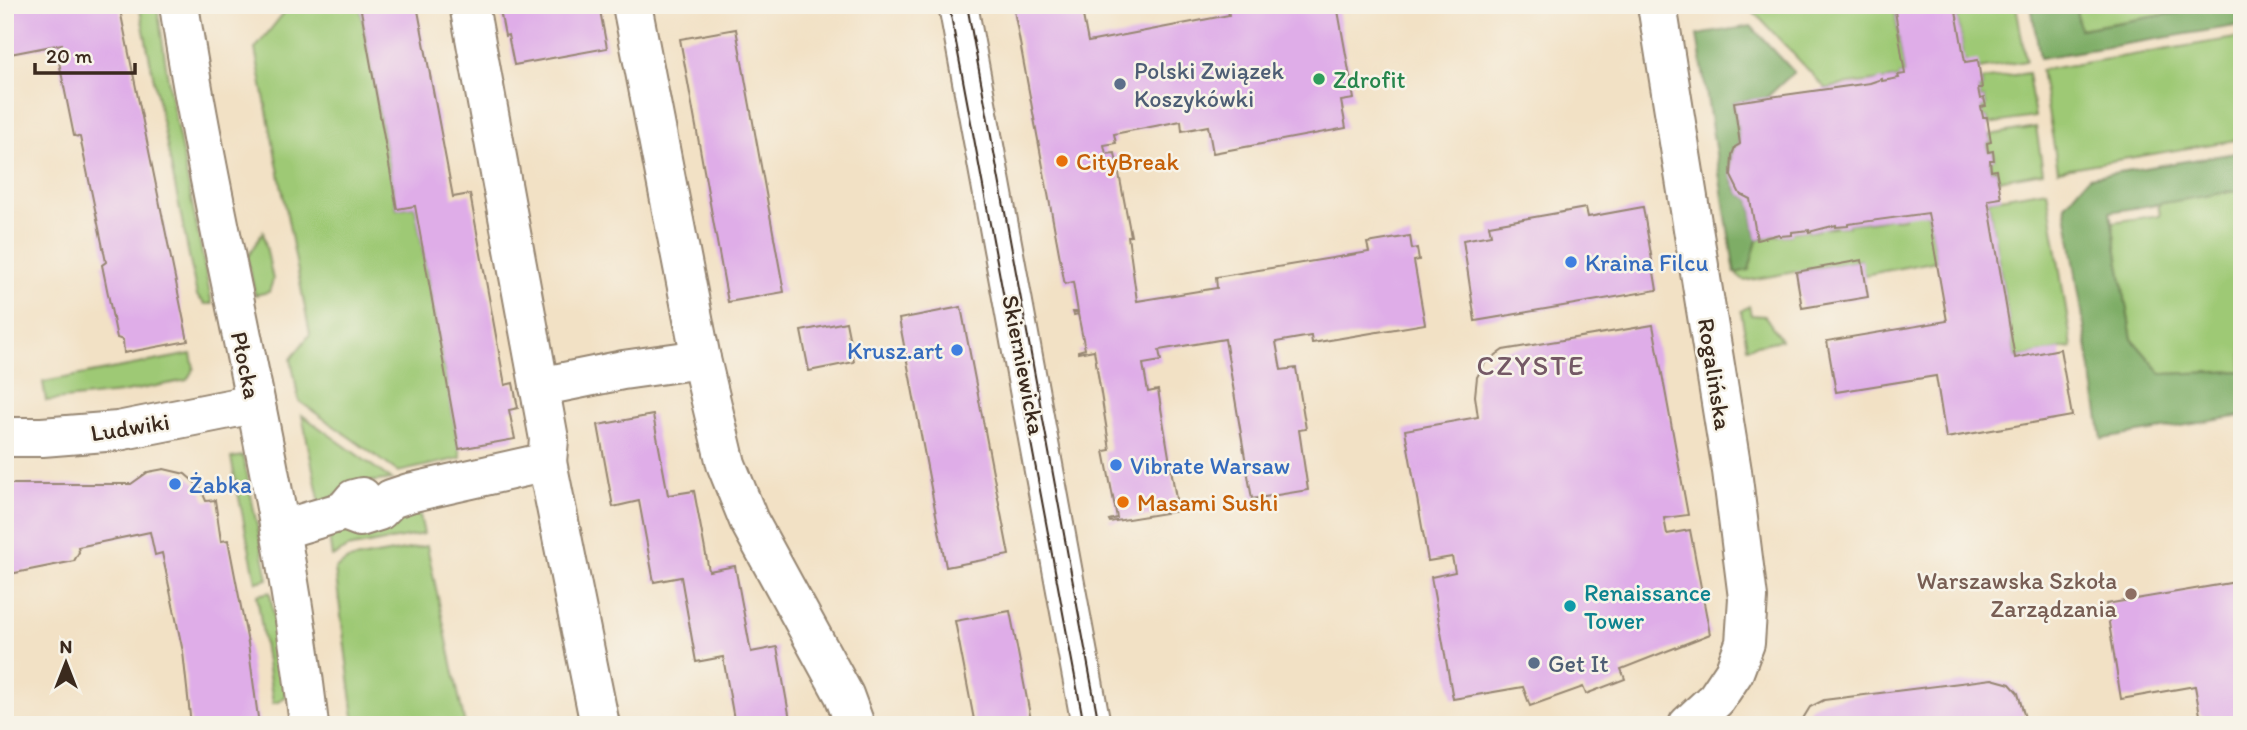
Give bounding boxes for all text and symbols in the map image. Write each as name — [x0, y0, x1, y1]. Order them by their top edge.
scale bar — [35, 32, 135, 76]
text: 20 m — [46, 43, 93, 68]
place label: Polski Związek Koszykówki — [1134, 56, 1285, 113]
place label: Zdrofit — [1333, 65, 1406, 94]
marker: Zdrofit — [1311, 71, 1327, 87]
marker: Polski Związek Koszykówki — [1112, 76, 1128, 92]
place label: CityBreak — [1076, 147, 1179, 176]
marker: CityBreak — [1054, 153, 1070, 169]
place label: Kraina Filcu — [1585, 248, 1709, 277]
marker: Kraina Filcu — [1563, 254, 1579, 270]
street label: Skierniewicka — [996, 293, 1052, 438]
street label: Rogalińska — [1692, 316, 1738, 433]
street label: Płocka — [225, 329, 267, 402]
place label: Krusz.art — [847, 336, 943, 365]
marker: Krusz.art — [949, 342, 965, 358]
district label: CZYSTE — [1477, 348, 1585, 382]
street label: Ludwiki — [89, 406, 171, 448]
place label: Vibrate Warsaw — [1130, 451, 1290, 480]
marker: Vibrate Warsaw — [1108, 457, 1124, 473]
place label: Żabka — [189, 470, 252, 499]
marker: Żabka — [167, 476, 183, 492]
place label: Masami Sushi — [1137, 488, 1278, 517]
marker: Masami Sushi — [1115, 494, 1131, 510]
place label: Warszawska Szkoła Zarządzania — [1917, 566, 2117, 623]
place label: Renaissance Tower — [1584, 578, 1711, 635]
marker: Warszawska Szkoła Zarządzania — [2123, 586, 2139, 602]
marker: Renaissance Tower — [1562, 598, 1578, 614]
north arrow — [32, 628, 102, 698]
text: N — [60, 635, 72, 658]
place label: Get It — [1548, 649, 1608, 678]
marker: Get It — [1526, 655, 1542, 671]

